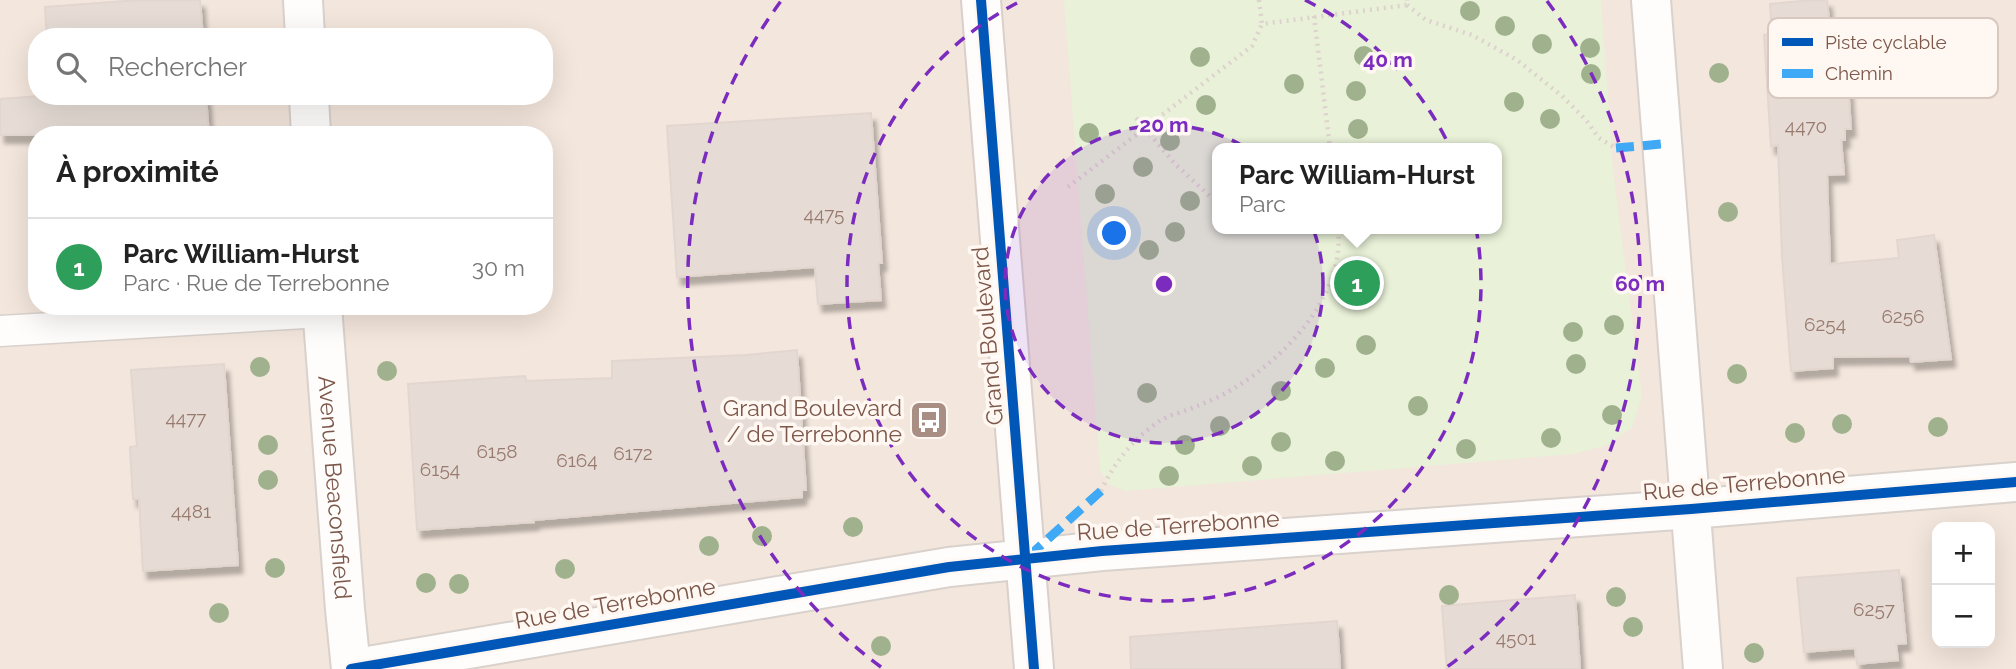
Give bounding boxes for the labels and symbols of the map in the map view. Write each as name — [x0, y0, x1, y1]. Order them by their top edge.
legend — [1768, 18, 1998, 98]
text: Piste cyclable — [1825, 31, 1947, 53]
text: 40 m — [1363, 47, 1413, 72]
text: Chemin — [1825, 62, 1893, 84]
text: 20 m — [1139, 112, 1189, 137]
house number: 4470 — [1785, 115, 1827, 137]
house number: 4475 — [804, 203, 844, 225]
your location — [1097, 216, 1131, 250]
street label: Grand Boulevard — [966, 246, 1008, 426]
pin: 1 — [1334, 257, 1380, 309]
text: 60 m — [1615, 271, 1665, 296]
centre of rings — [1152, 272, 1176, 296]
house number: 6256 — [1881, 305, 1925, 327]
house number: 6254 — [1804, 313, 1846, 335]
street label: Avenue Beaconsfield — [314, 375, 358, 600]
place label: Grand Boulevard / de Terrebonne — [723, 394, 902, 447]
bus stop icon: Grand Boulevard / de Terrebonne — [908, 399, 950, 441]
house number: 4477 — [166, 407, 206, 429]
house number: 6158 — [476, 440, 518, 462]
house number: 6172 — [613, 442, 653, 464]
house number: 6164 — [556, 449, 598, 471]
house number: 6154 — [420, 458, 460, 480]
street label: Rue de Terrebonne — [1642, 461, 1846, 505]
house number: 4481 — [171, 500, 211, 522]
street label: Rue de Terrebonne — [1076, 504, 1280, 546]
street label: Rue de Terrebonne — [513, 572, 717, 634]
house number: 6257 — [1853, 598, 1895, 620]
house number: 4501 — [1496, 627, 1536, 649]

